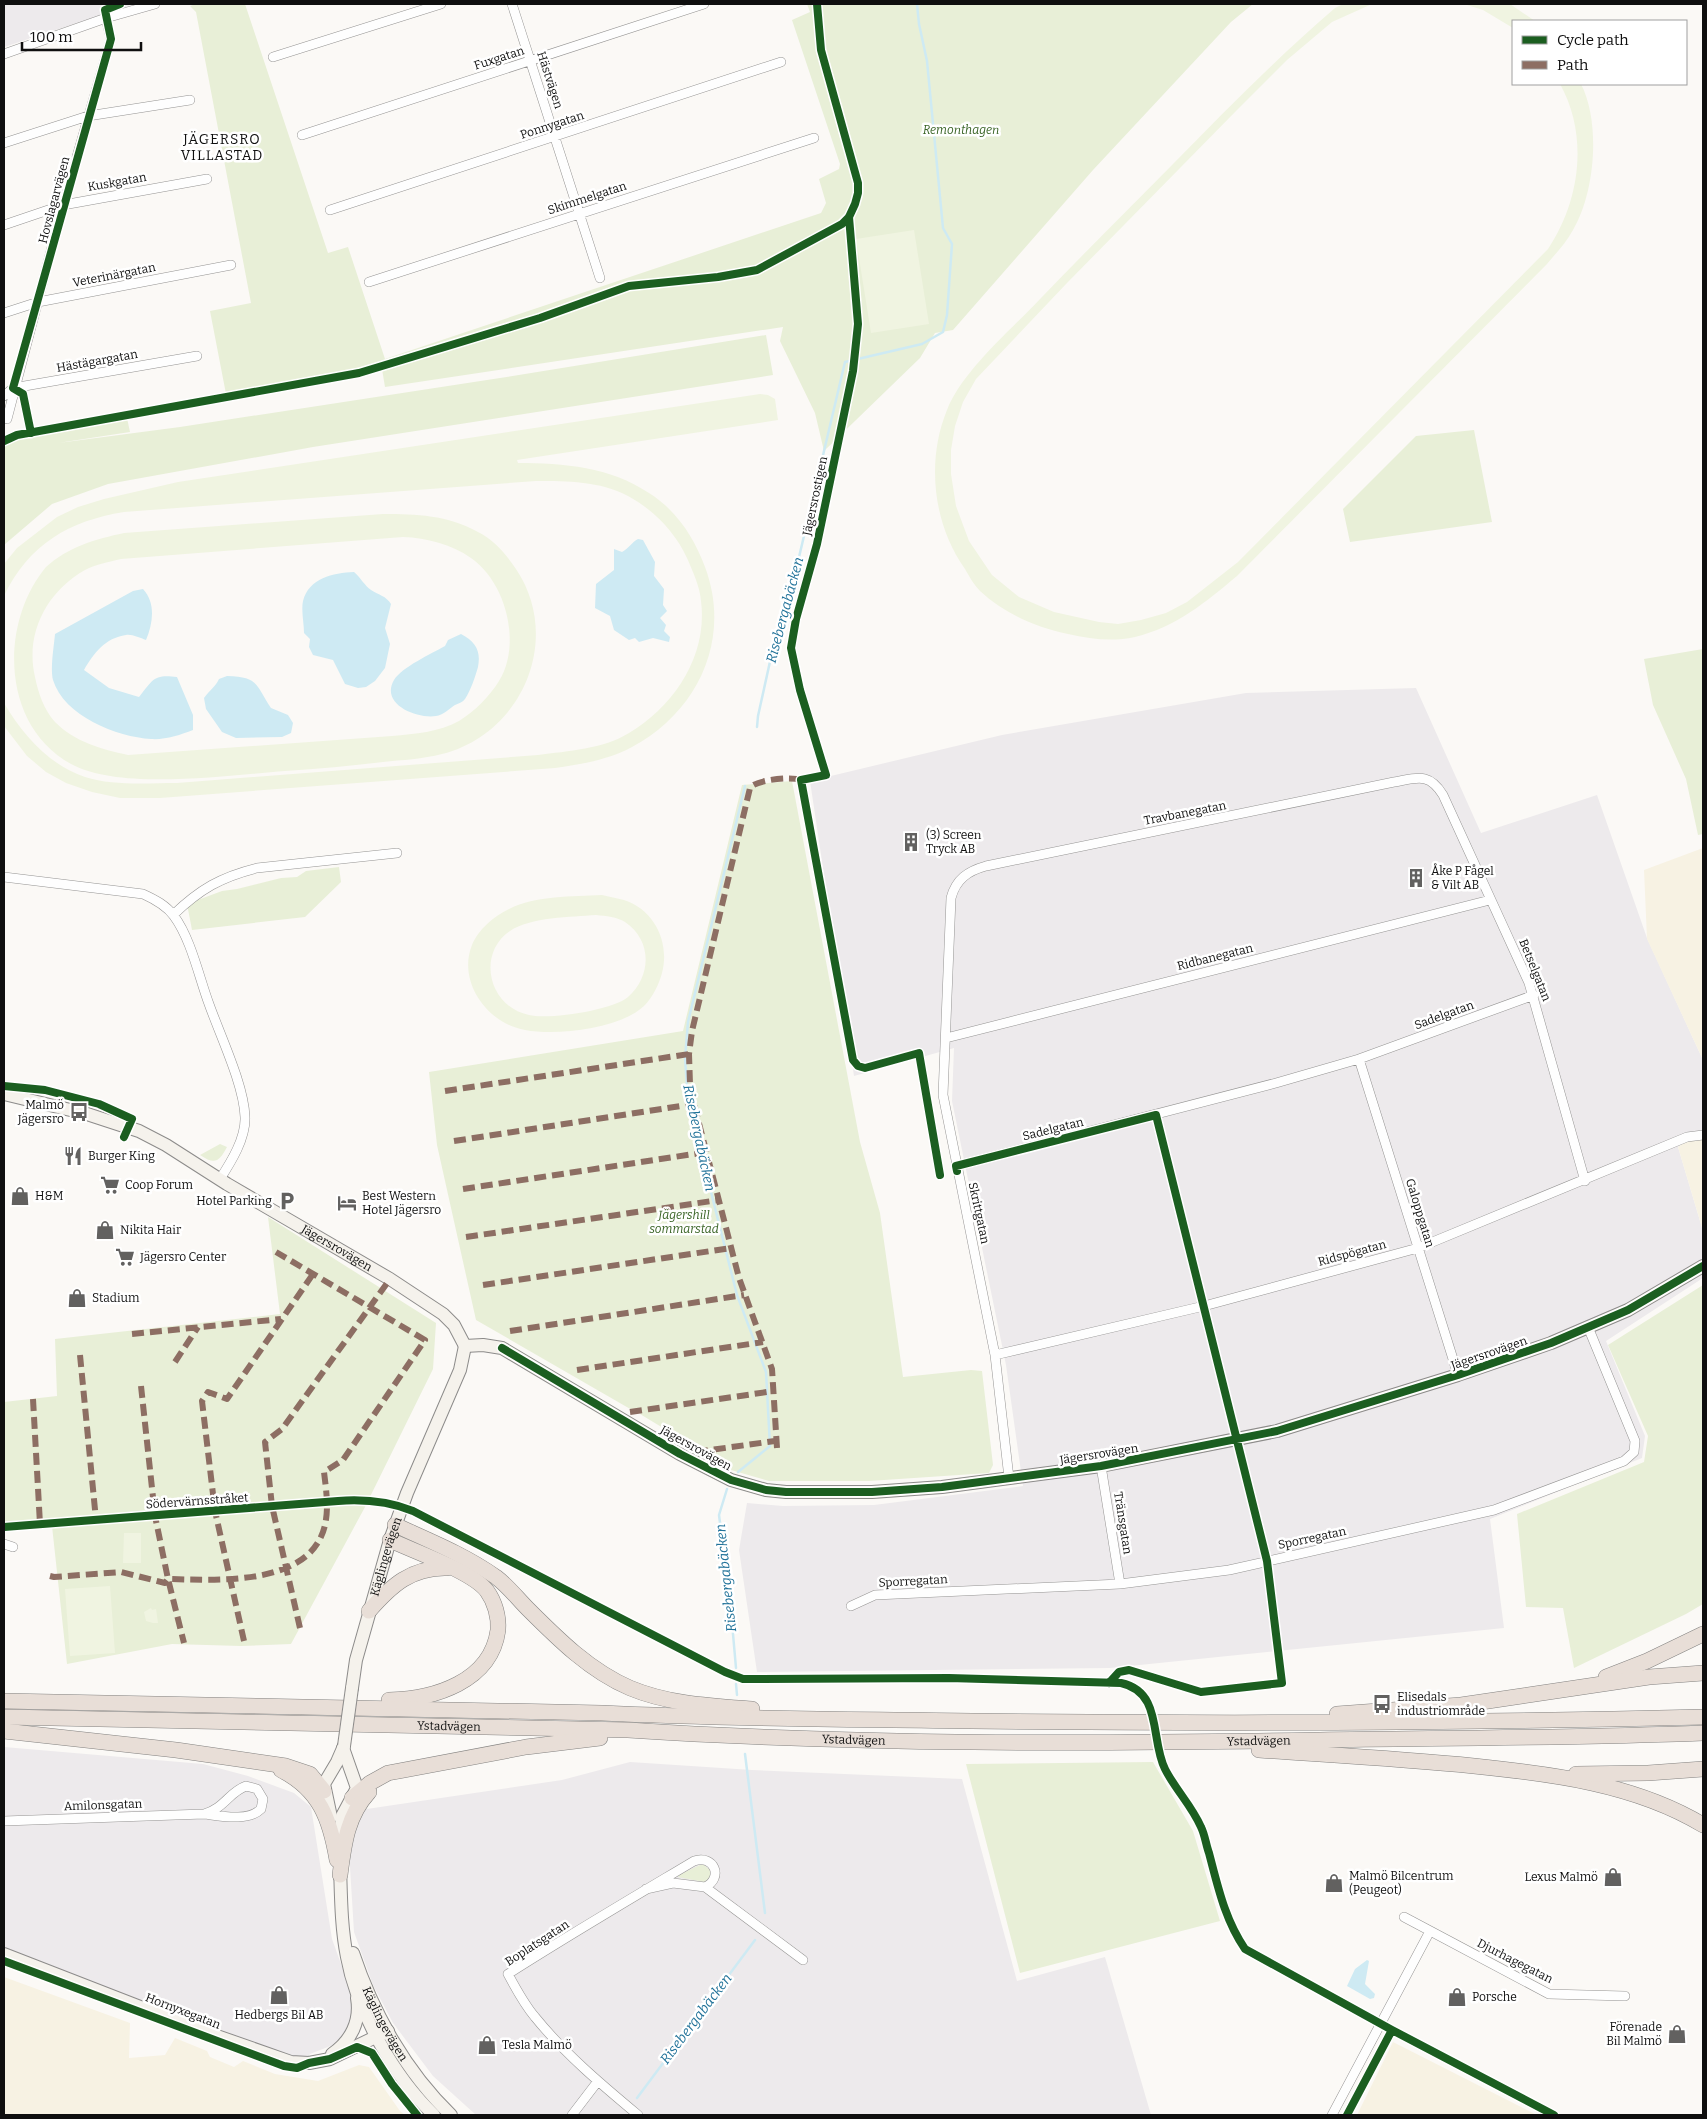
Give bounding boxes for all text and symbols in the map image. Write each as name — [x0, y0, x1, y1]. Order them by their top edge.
scale bar — [22, 20, 141, 52]
legend — [1512, 20, 1687, 85]
text: 100 m — [30, 28, 73, 46]
text: Cycle path — [1557, 31, 1629, 49]
street label: Fuxgatan — [472, 43, 526, 73]
street label: Hästvägen — [534, 50, 566, 111]
text: Path — [1557, 56, 1589, 74]
street label: Ponnygatan — [518, 108, 586, 142]
park label: Remonthagen — [923, 123, 999, 137]
district label: JÄGERSRO VILLASTAD — [181, 131, 263, 164]
street label: Hovslagarvägen — [36, 155, 72, 245]
street label: Kuskgatan — [87, 170, 148, 194]
street label: Skimmelgatan — [546, 179, 628, 217]
street label: Veterinärgatan — [71, 260, 157, 290]
street label: Hästägargatan — [55, 347, 139, 375]
street label: Jägersrostigen — [800, 455, 830, 538]
water label: Risebergabäcken — [763, 555, 807, 665]
street label: Travbanegatan — [1143, 798, 1228, 828]
place label: (3) Screen Tryck AB — [926, 827, 982, 856]
building icon: (3) Screen Tryck AB — [900, 831, 922, 853]
place label: Åke P Fågel & Vilt AB — [1431, 863, 1494, 892]
building icon: Åke P Fågel & Vilt AB — [1405, 867, 1427, 889]
street label: Betselgatan — [1516, 937, 1554, 1003]
street label: Ridbanegatan — [1176, 941, 1255, 973]
street label: Sadelgatan — [1412, 998, 1476, 1032]
water label: Risebergabäcken — [679, 1083, 719, 1193]
place label: Malmö Jägersro — [17, 1098, 64, 1126]
bus stop icon: Malmö Jägersro — [68, 1101, 90, 1123]
street label: Sadelgatan — [1021, 1115, 1085, 1143]
restaurant icon: Burger King — [62, 1145, 84, 1167]
place label: Burger King — [88, 1149, 155, 1163]
supermarket icon: Coop Forum — [99, 1174, 121, 1196]
street label: Galoppgatan — [1403, 1177, 1437, 1250]
place label: Coop Forum — [125, 1178, 194, 1192]
street label: Skrittgatan — [966, 1181, 992, 1245]
shop icon: H&M — [9, 1185, 31, 1207]
place label: H&M — [35, 1189, 64, 1203]
place label: Best Western Hotel Jägersro — [362, 1189, 441, 1217]
parking icon: Hotel Parking — [276, 1190, 298, 1212]
hotel icon: Best Western Hotel Jägersro — [336, 1192, 358, 1214]
place label: Hotel Parking — [196, 1194, 272, 1208]
park label: Jägershill sommarstad — [649, 1208, 719, 1236]
shop icon: Nikita Hair — [94, 1219, 116, 1241]
street label: Jägersrovägen — [298, 1221, 375, 1274]
place label: Nikita Hair — [120, 1223, 182, 1237]
street label: Ridspögatan — [1317, 1237, 1388, 1269]
supermarket icon: Jägersro Center — [114, 1246, 136, 1268]
place label: Jägersro Center — [139, 1250, 227, 1264]
shop icon: Stadium — [66, 1287, 88, 1309]
place label: Stadium — [92, 1291, 140, 1305]
street label: Jägersrovägen — [1448, 1333, 1529, 1373]
street label: Jägersrovägen — [657, 1422, 734, 1474]
street label: Jägersrovägen — [1058, 1441, 1140, 1467]
street label: Södervärnsstråket — [145, 1490, 250, 1512]
street label: Tränsgatan — [1111, 1491, 1135, 1556]
street label: Käglingevägen — [367, 1515, 405, 1598]
water label: Risebergabäcken — [712, 1523, 740, 1633]
street label: Sporregatan — [1277, 1524, 1348, 1552]
street label: Sporregatan — [878, 1572, 948, 1590]
place label: Elisedals industriområde — [1397, 1690, 1485, 1718]
bus stop icon: Elisedals industriområde — [1371, 1693, 1393, 1715]
street label: Ystadvägen — [417, 1719, 481, 1734]
street label: Ystadvägen — [822, 1732, 886, 1748]
street label: Ystadvägen — [1227, 1733, 1291, 1748]
street label: Amilonsgatan — [64, 1797, 143, 1813]
shop icon: Lexus Malmö — [1602, 1866, 1624, 1888]
place label: Malmö Bilcentrum (Peugeot) — [1349, 1869, 1454, 1897]
place label: Lexus Malmö — [1524, 1870, 1598, 1884]
shop icon: Malmö Bilcentrum (Peugeot) — [1323, 1872, 1345, 1894]
street label: Boplatsgatan — [503, 1917, 572, 1969]
street label: Djurhagegatan — [1475, 1936, 1556, 1986]
water label: Risebergabäcken — [657, 1970, 735, 2068]
shop icon: Hedbergs Bil AB — [268, 1984, 290, 2006]
street label: Käglingevägen — [360, 1985, 411, 2064]
shop icon: Porsche — [1446, 1986, 1468, 2008]
street label: Hornyxegatan — [144, 1990, 223, 2032]
place label: Porsche — [1472, 1990, 1517, 2004]
place label: Hedbergs Bil AB — [234, 2008, 324, 2022]
place label: Förenade Bil Malmö — [1606, 2020, 1662, 2048]
shop icon: Förenade Bil Malmö — [1666, 2023, 1688, 2045]
shop icon: Tesla Malmö — [476, 2034, 498, 2056]
place label: Tesla Malmö — [502, 2038, 572, 2052]

